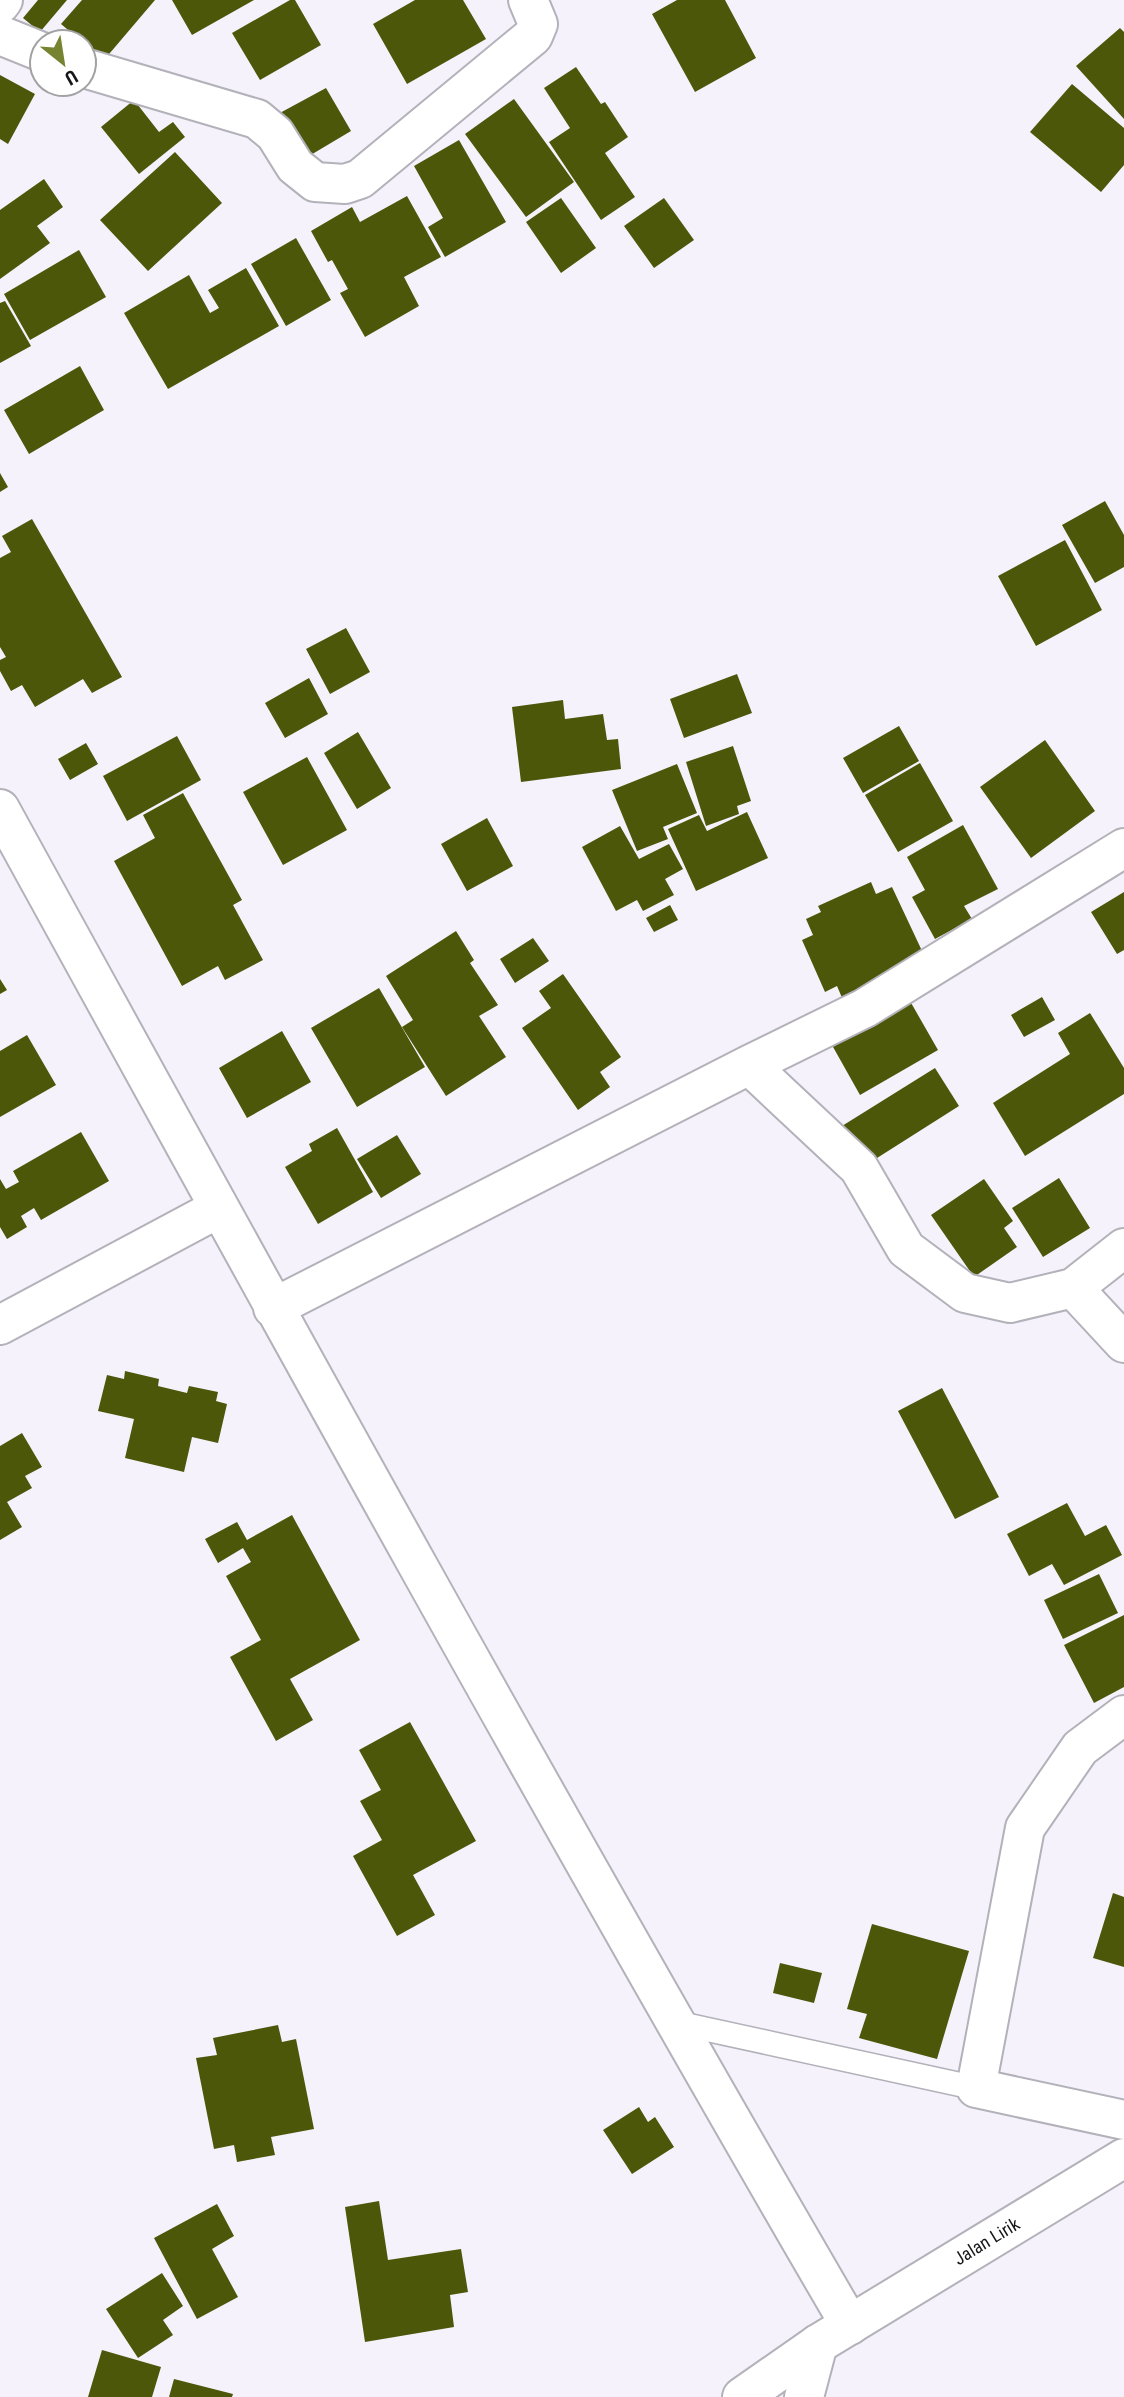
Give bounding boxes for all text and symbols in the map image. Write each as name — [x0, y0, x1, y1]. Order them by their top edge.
north arrow — [28, 28, 98, 98]
text: U — [61, 65, 82, 90]
street label: Jalan Lirik — [950, 2213, 1023, 2269]

